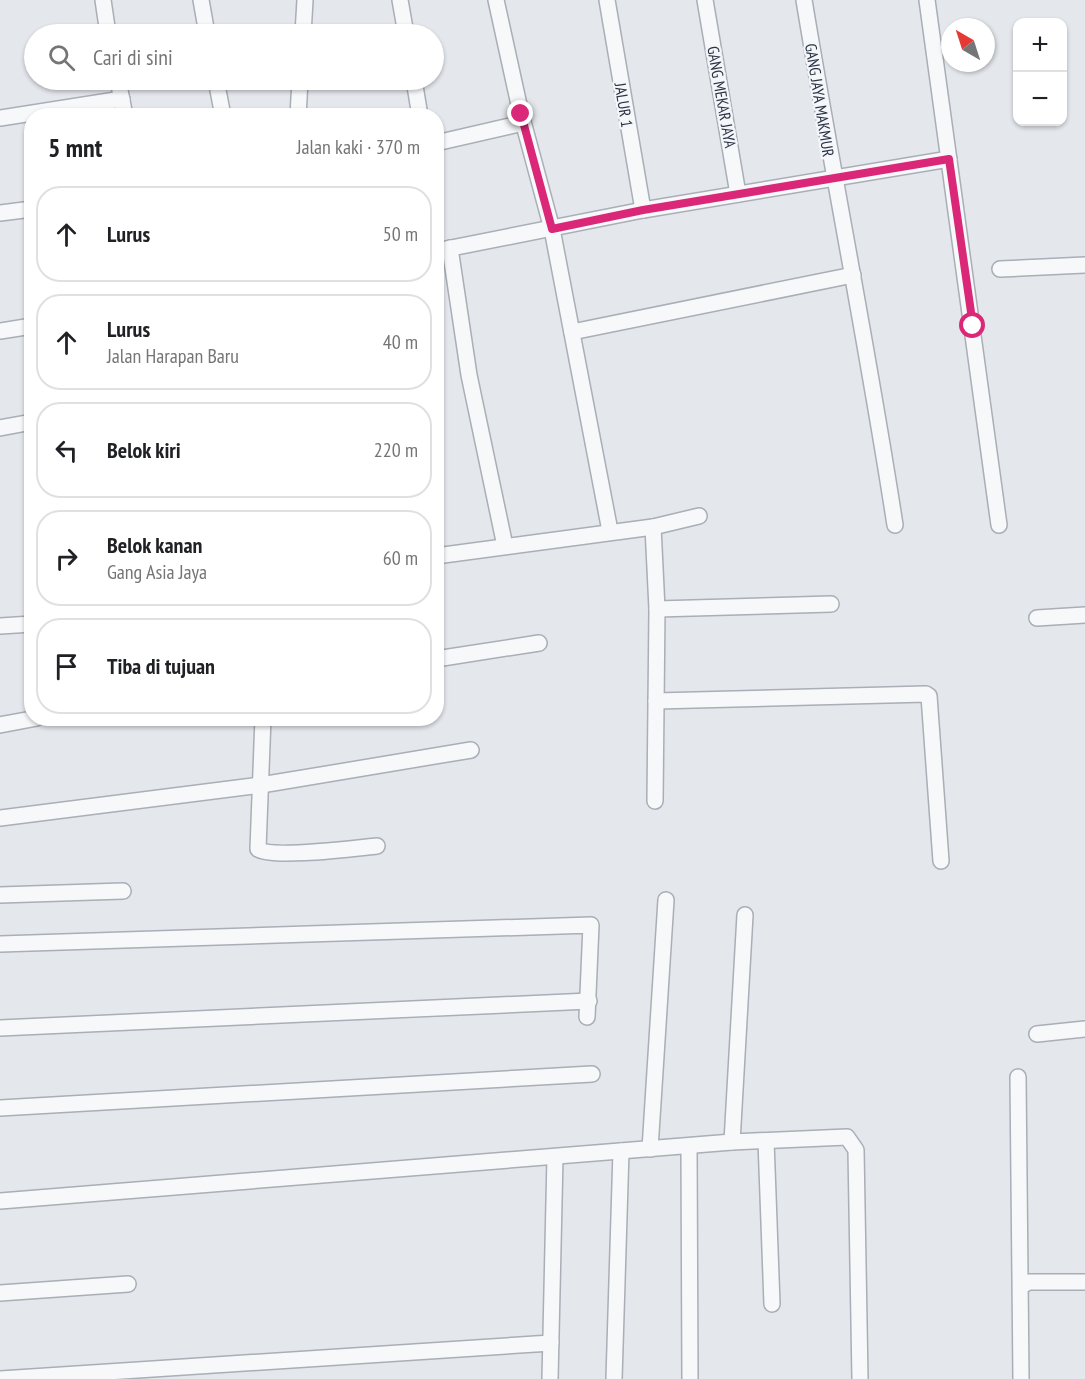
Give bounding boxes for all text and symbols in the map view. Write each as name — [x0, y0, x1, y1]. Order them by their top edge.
north arrow — [941, 18, 995, 72]
map controls — [1013, 18, 1067, 126]
button: + — [1013, 18, 1067, 72]
search box — [24, 24, 444, 90]
icon: search — [45, 41, 78, 74]
street label: GANG JAYA MAKMUR — [801, 42, 839, 158]
text: Cari di sini — [93, 43, 173, 71]
street label: GANG MEKAR JAYA — [703, 45, 741, 150]
button: − — [1013, 72, 1067, 126]
street label: JALUR 1 — [610, 80, 637, 129]
route end — [507, 100, 533, 126]
text: 5 mnt — [48, 131, 102, 164]
text: Jalan kaki · 370 m — [297, 134, 420, 160]
icon: ahead — [50, 218, 83, 251]
text: Lurus — [107, 220, 150, 248]
text: 50 m — [383, 221, 418, 247]
route start — [959, 312, 985, 338]
text: Lurus — [107, 315, 150, 343]
icon: ahead — [50, 326, 83, 359]
text: 40 m — [383, 329, 418, 355]
text: Jalan Harapan Baru — [107, 343, 239, 369]
icon: left — [50, 434, 83, 467]
text: Belok kiri — [107, 436, 181, 464]
text: 220 m — [374, 437, 418, 463]
text: Belok kanan — [107, 531, 202, 559]
icon: right — [50, 542, 83, 575]
text: 60 m — [383, 545, 418, 571]
text: Gang Asia Jaya — [107, 559, 207, 585]
icon: arrive — [50, 650, 83, 683]
text: Tiba di tujuan — [107, 652, 215, 680]

